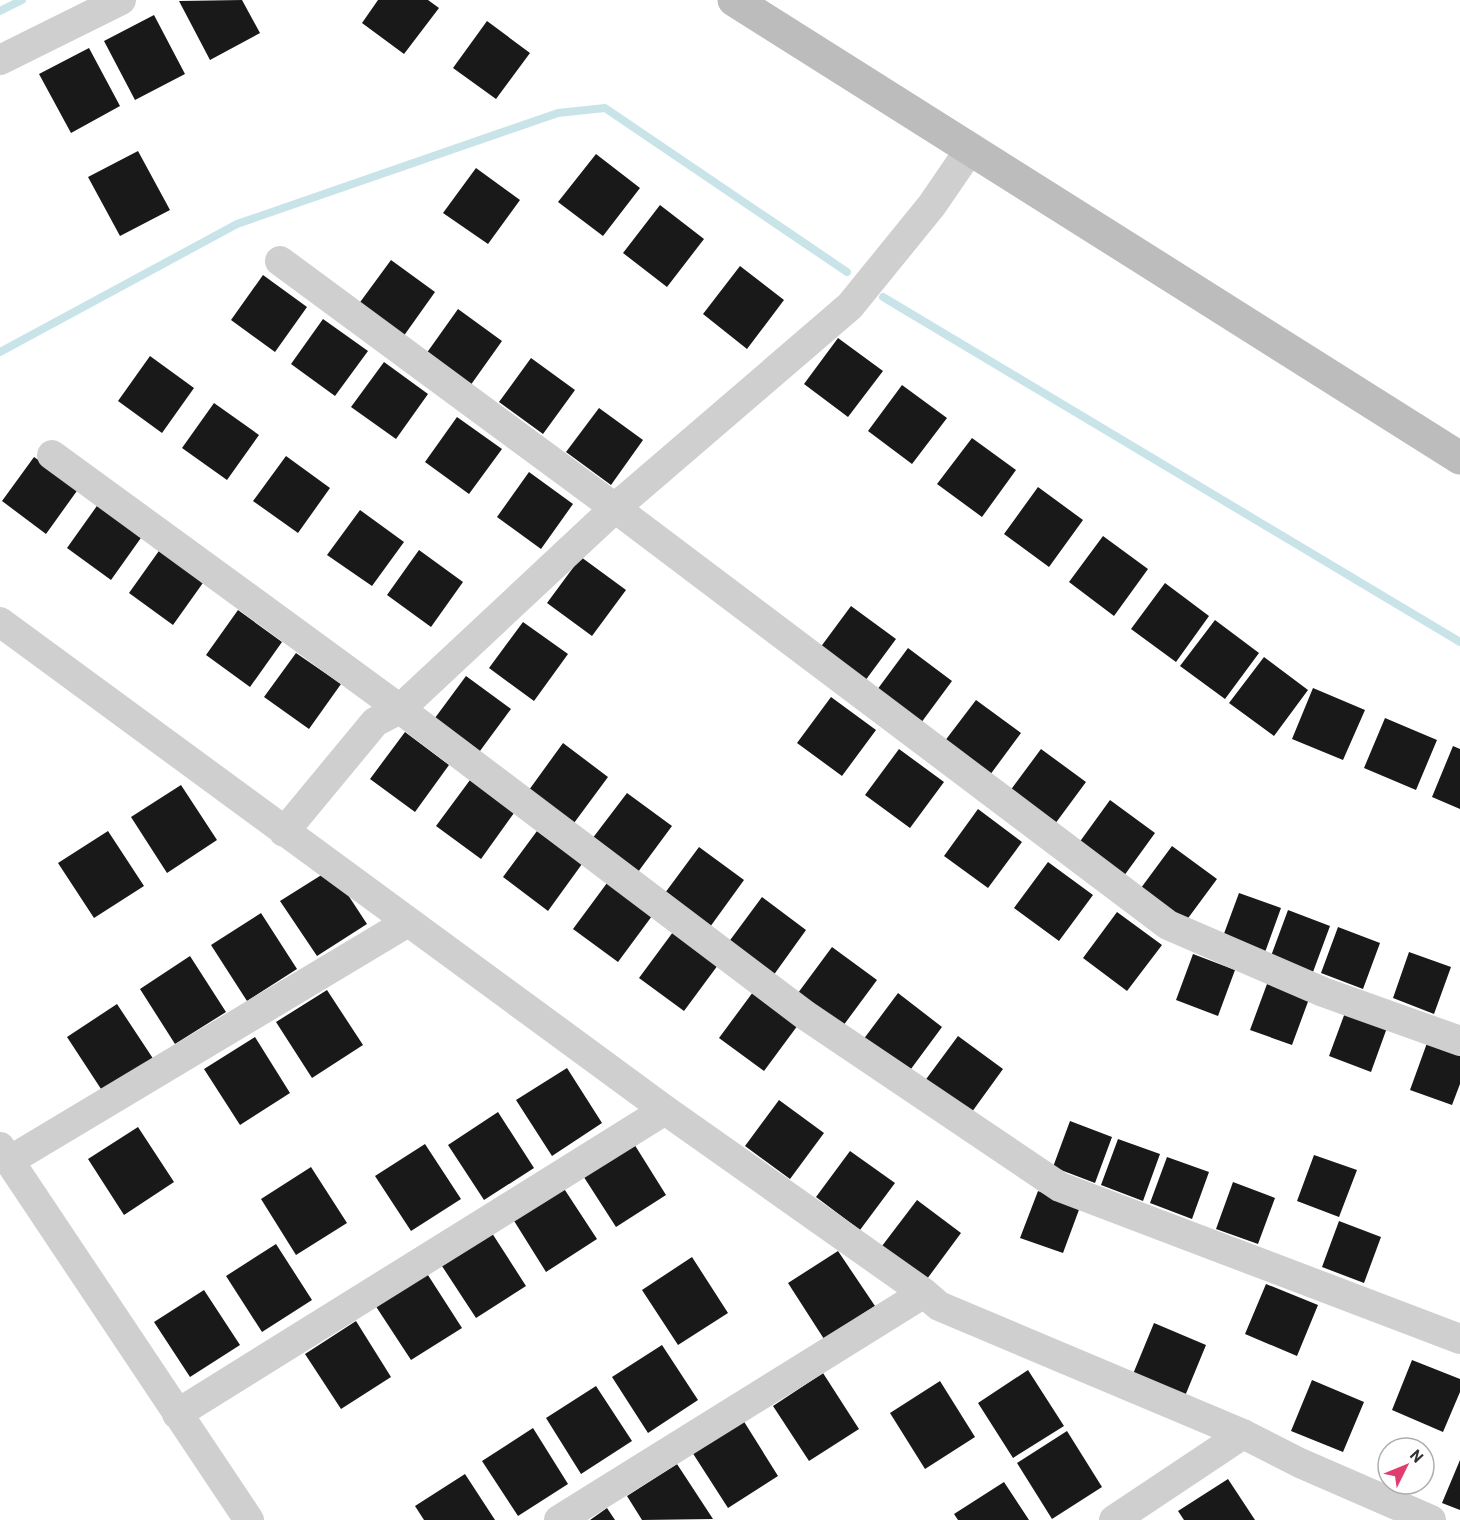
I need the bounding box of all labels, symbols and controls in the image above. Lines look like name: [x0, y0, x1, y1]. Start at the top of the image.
north arrow: [1376, 1436, 1436, 1496]
text: N: [1407, 1445, 1428, 1466]

